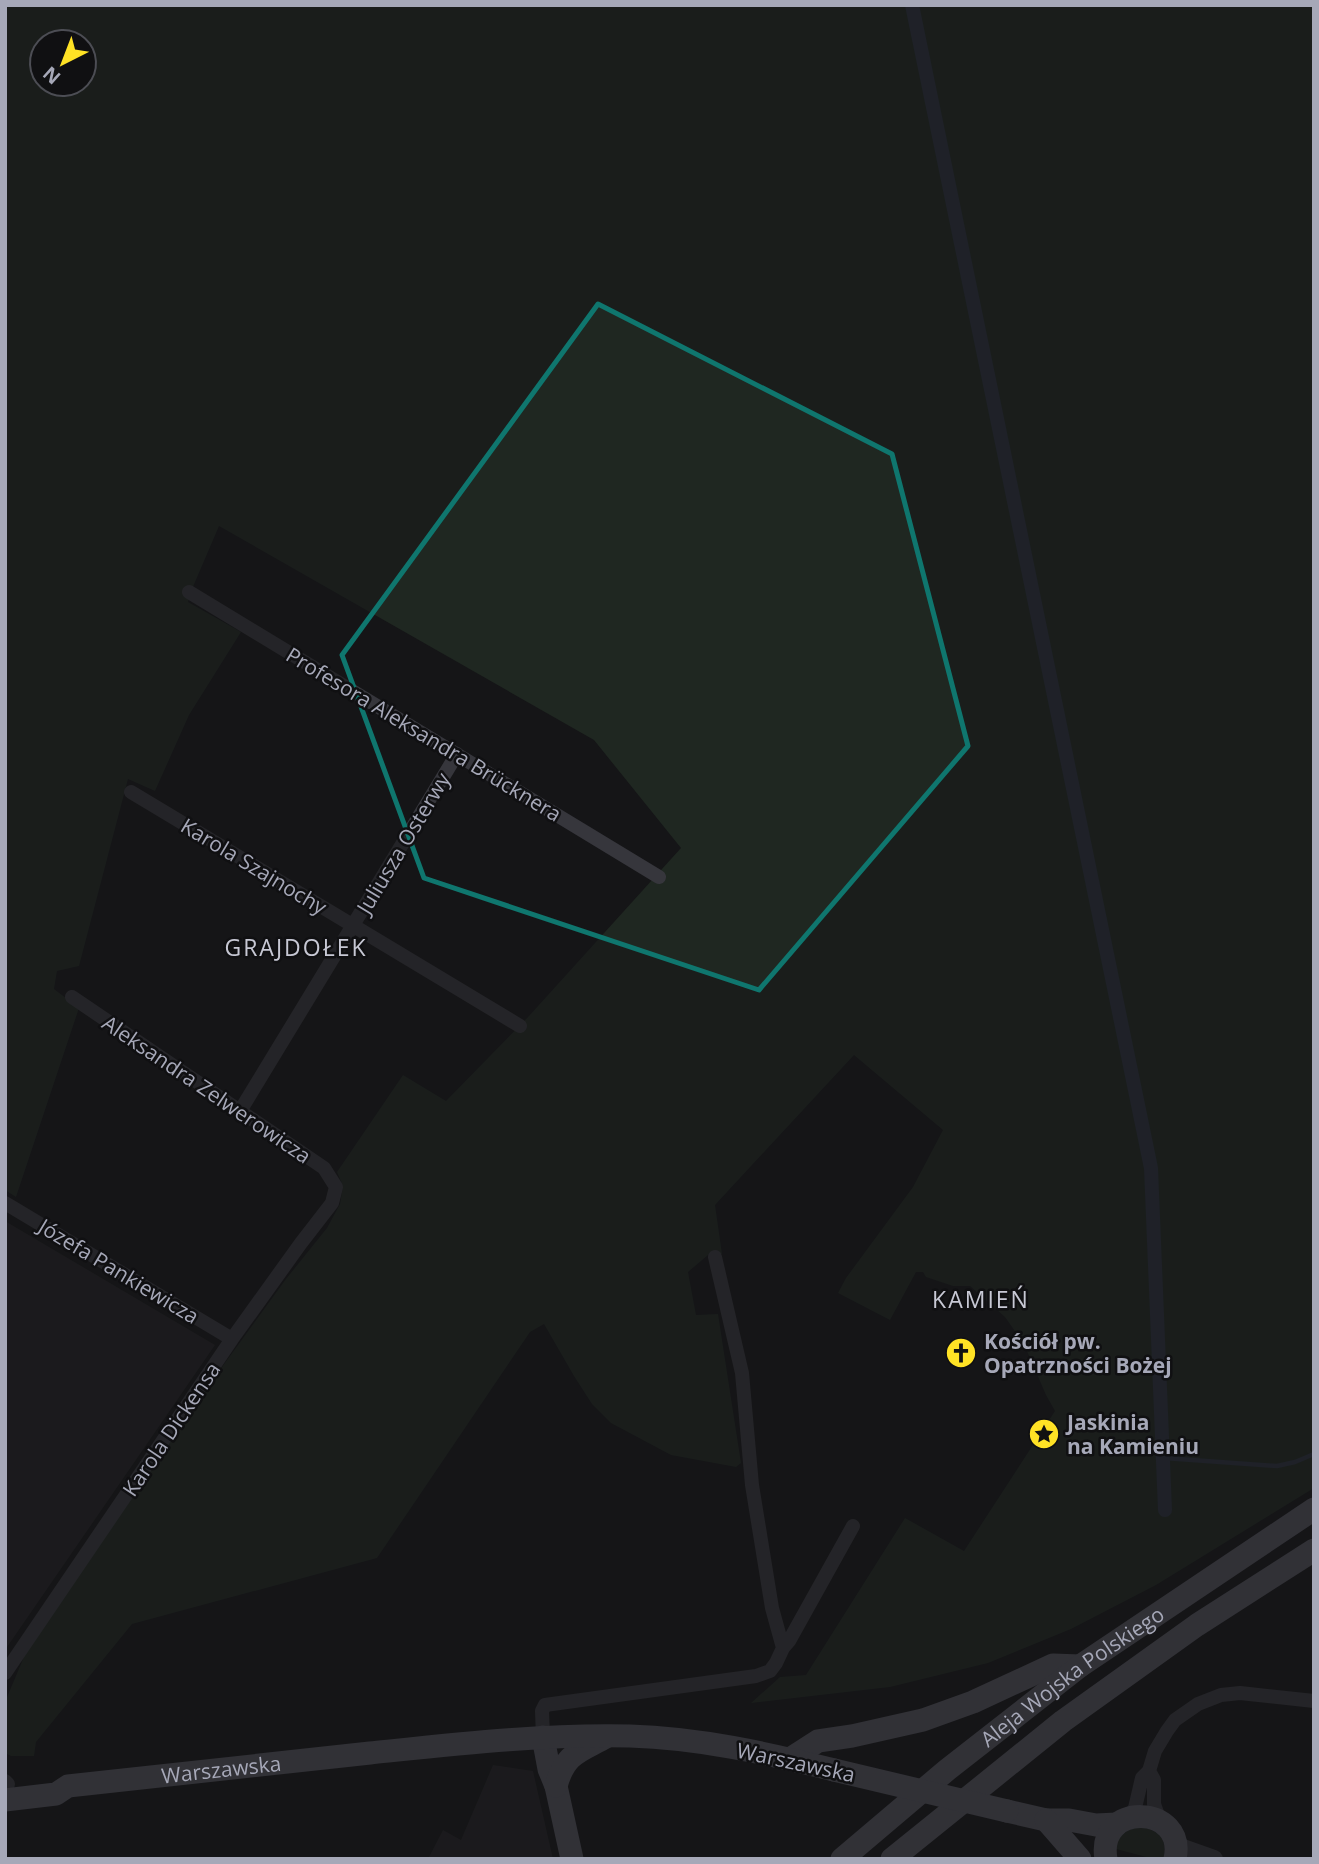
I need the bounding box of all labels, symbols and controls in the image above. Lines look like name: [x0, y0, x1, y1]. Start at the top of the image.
north arrow: [28, 28, 98, 98]
text: N: [37, 61, 66, 90]
street label: Profesora Aleksandra Brücknera: [281, 640, 567, 828]
street label: Juliusza Osterwy: [349, 767, 456, 920]
street label: Karola Szajnochy: [176, 811, 333, 921]
district label: GRAJDOŁEK: [224, 931, 368, 963]
street label: Aleksandra Zelwerowicza: [97, 1009, 317, 1169]
street label: Józefa Pankiewicza: [32, 1211, 204, 1330]
district label: KAMIEŃ: [932, 1283, 1030, 1315]
place label: Kościół pw. Opatrzności Bożej: [984, 1327, 1172, 1379]
church icon: Kościół pw. Opatrzności Bożej: [944, 1336, 978, 1370]
street label: Karola Dickensa: [116, 1356, 226, 1502]
place label: Jaskinia na Kamieniu: [1065, 1408, 1199, 1460]
place icon: Jaskinia na Kamieniu: [1027, 1417, 1061, 1451]
street label: Aleja Wojska Polskiego: [974, 1600, 1169, 1753]
street label: Warszawska: [734, 1736, 858, 1788]
street label: Warszawska: [160, 1749, 283, 1790]

